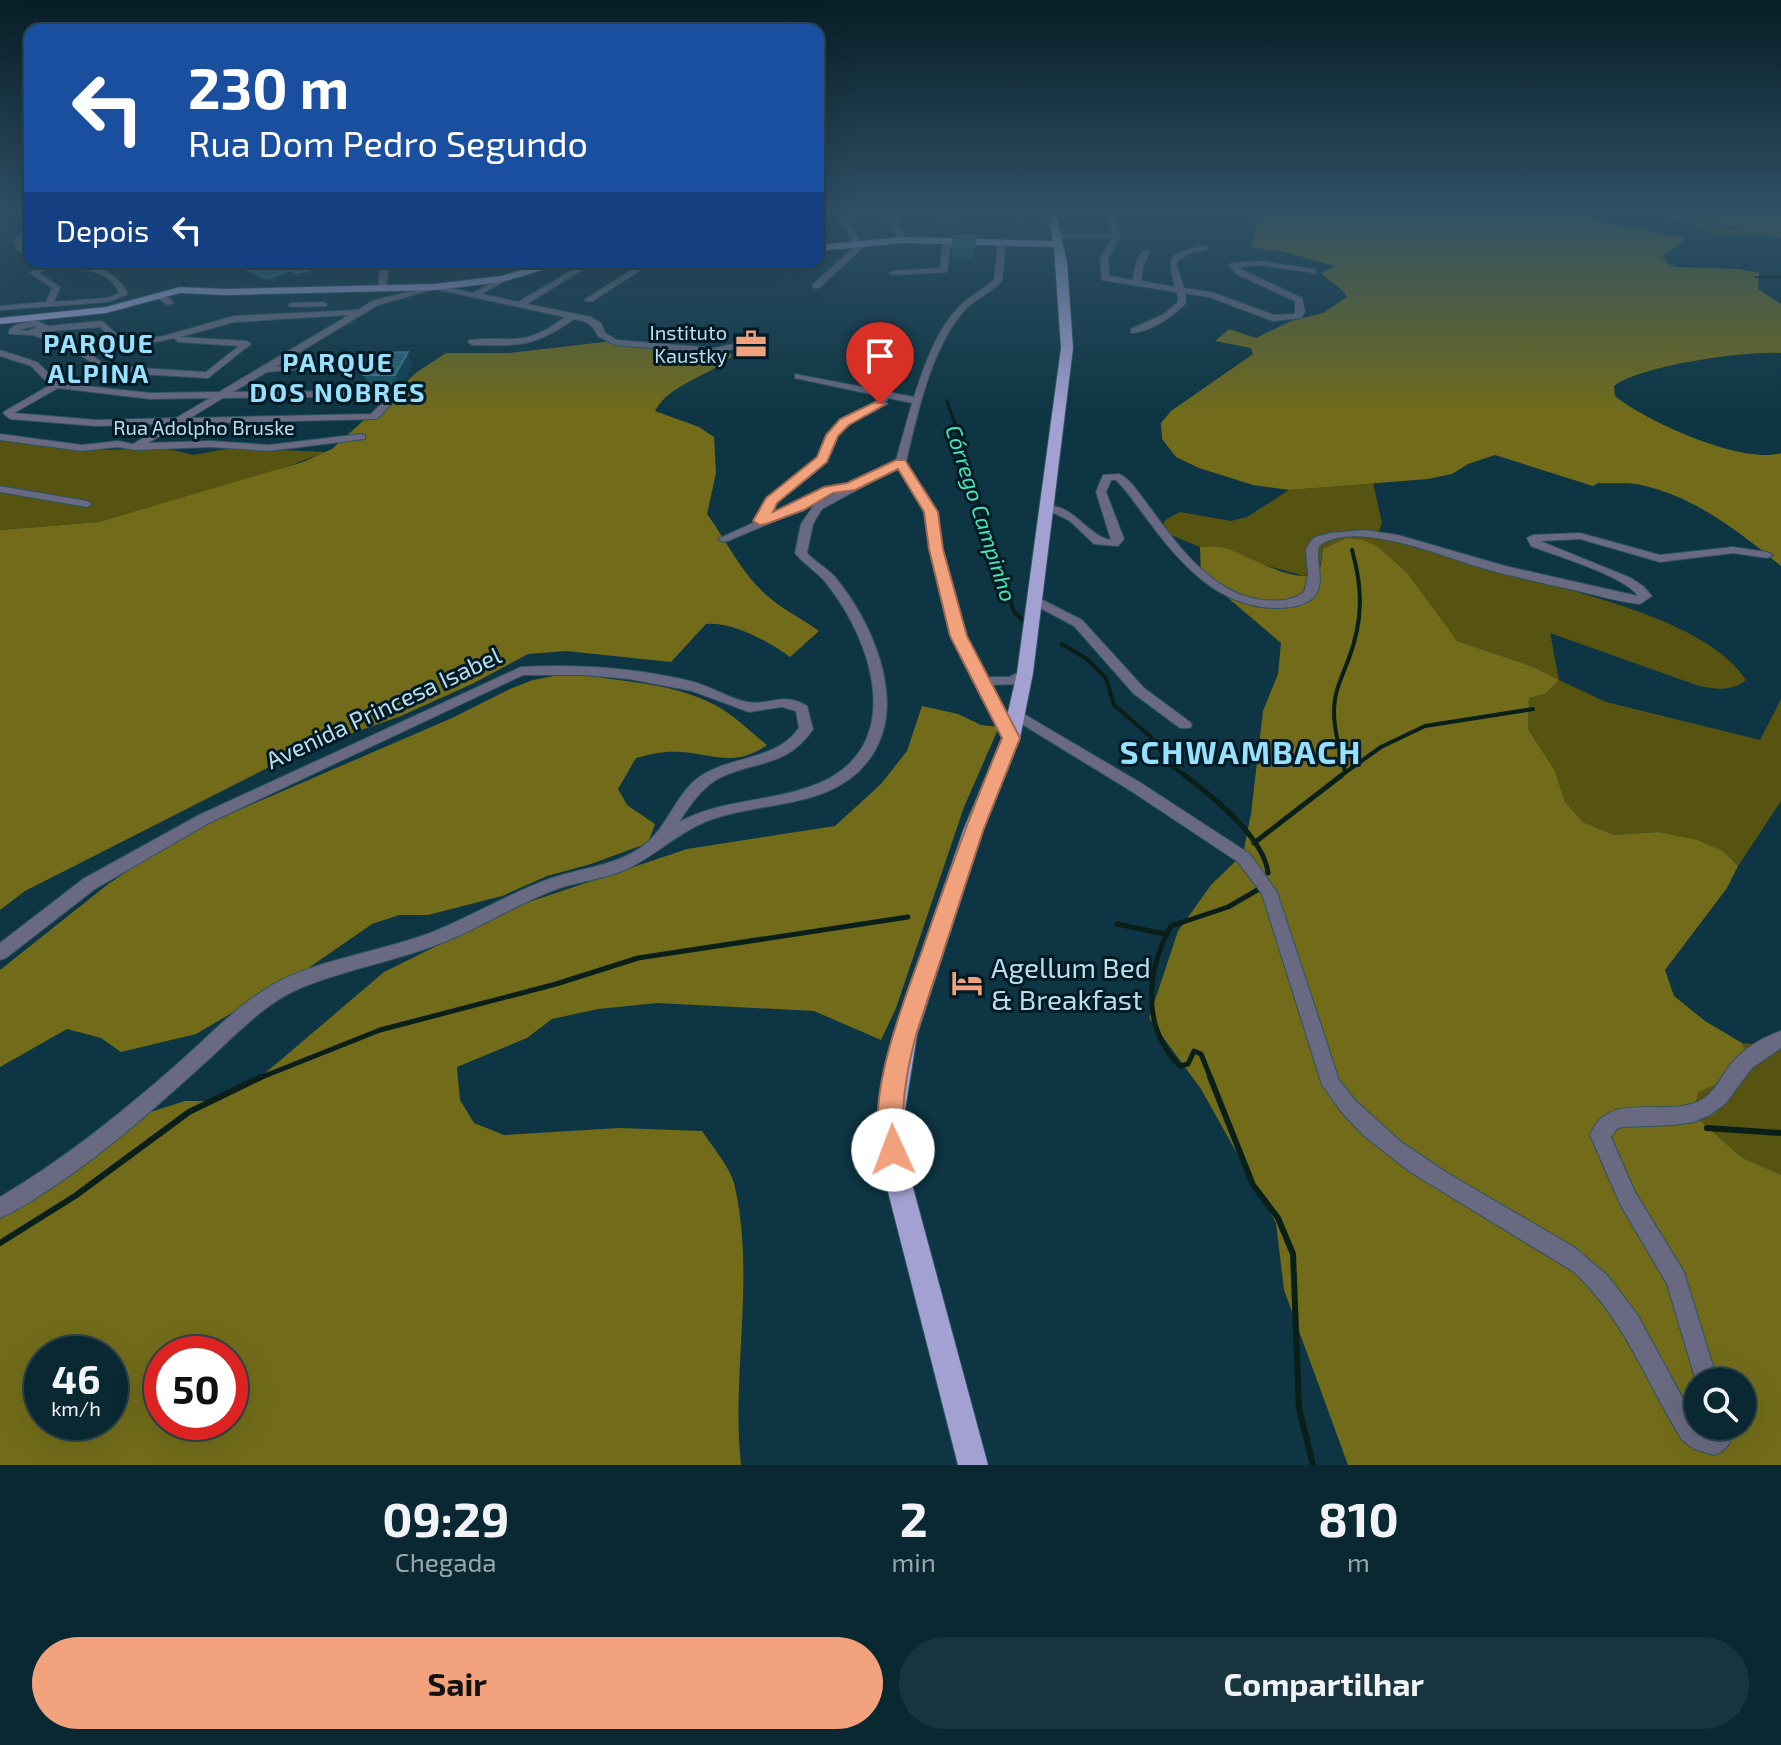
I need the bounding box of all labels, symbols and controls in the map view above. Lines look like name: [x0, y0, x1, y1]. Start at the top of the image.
text: 230 m: [188, 53, 349, 120]
icon: left: [56, 56, 160, 160]
text: Rua Dom Pedro Segundo: [188, 121, 588, 164]
icon: left: [165, 208, 209, 252]
text: Depois: [56, 212, 149, 248]
place label: Instituto Kaustky: [649, 320, 727, 367]
pin: [846, 322, 914, 404]
district label: PARQUE ALPINA: [43, 327, 155, 388]
office icon: Instituto Kaustky: [734, 327, 768, 361]
icon: arrive: [858, 334, 902, 378]
district label: PARQUE DOS NOBRES: [250, 346, 426, 407]
street label: Rua Adolpho Bruske: [113, 415, 295, 439]
water label: Córrego Campinho: [941, 422, 1023, 604]
street label: Avenida Princesa Isabel: [261, 640, 505, 774]
district label: SCHWAMBACH: [1120, 732, 1362, 770]
place label: Agellum Bed & Breakfast: [991, 950, 1151, 1016]
hotel icon: Agellum Bed & Breakfast: [950, 966, 984, 1000]
position arrow: [851, 1108, 935, 1192]
speed limit sign: 50: [144, 1336, 248, 1440]
text: 46: [51, 1354, 101, 1402]
map controls: [1684, 1368, 1756, 1440]
button: search: [1684, 1368, 1756, 1440]
text: km/h: [51, 1396, 101, 1420]
text: 09:29: [382, 1489, 509, 1547]
text: 2: [900, 1489, 928, 1547]
text: 810: [1318, 1489, 1399, 1547]
text: Chegada: [395, 1546, 497, 1577]
text: min: [891, 1546, 936, 1577]
text: m: [1347, 1546, 1370, 1577]
button: Sair: [32, 1637, 883, 1729]
button: Compartilhar: [899, 1637, 1749, 1729]

